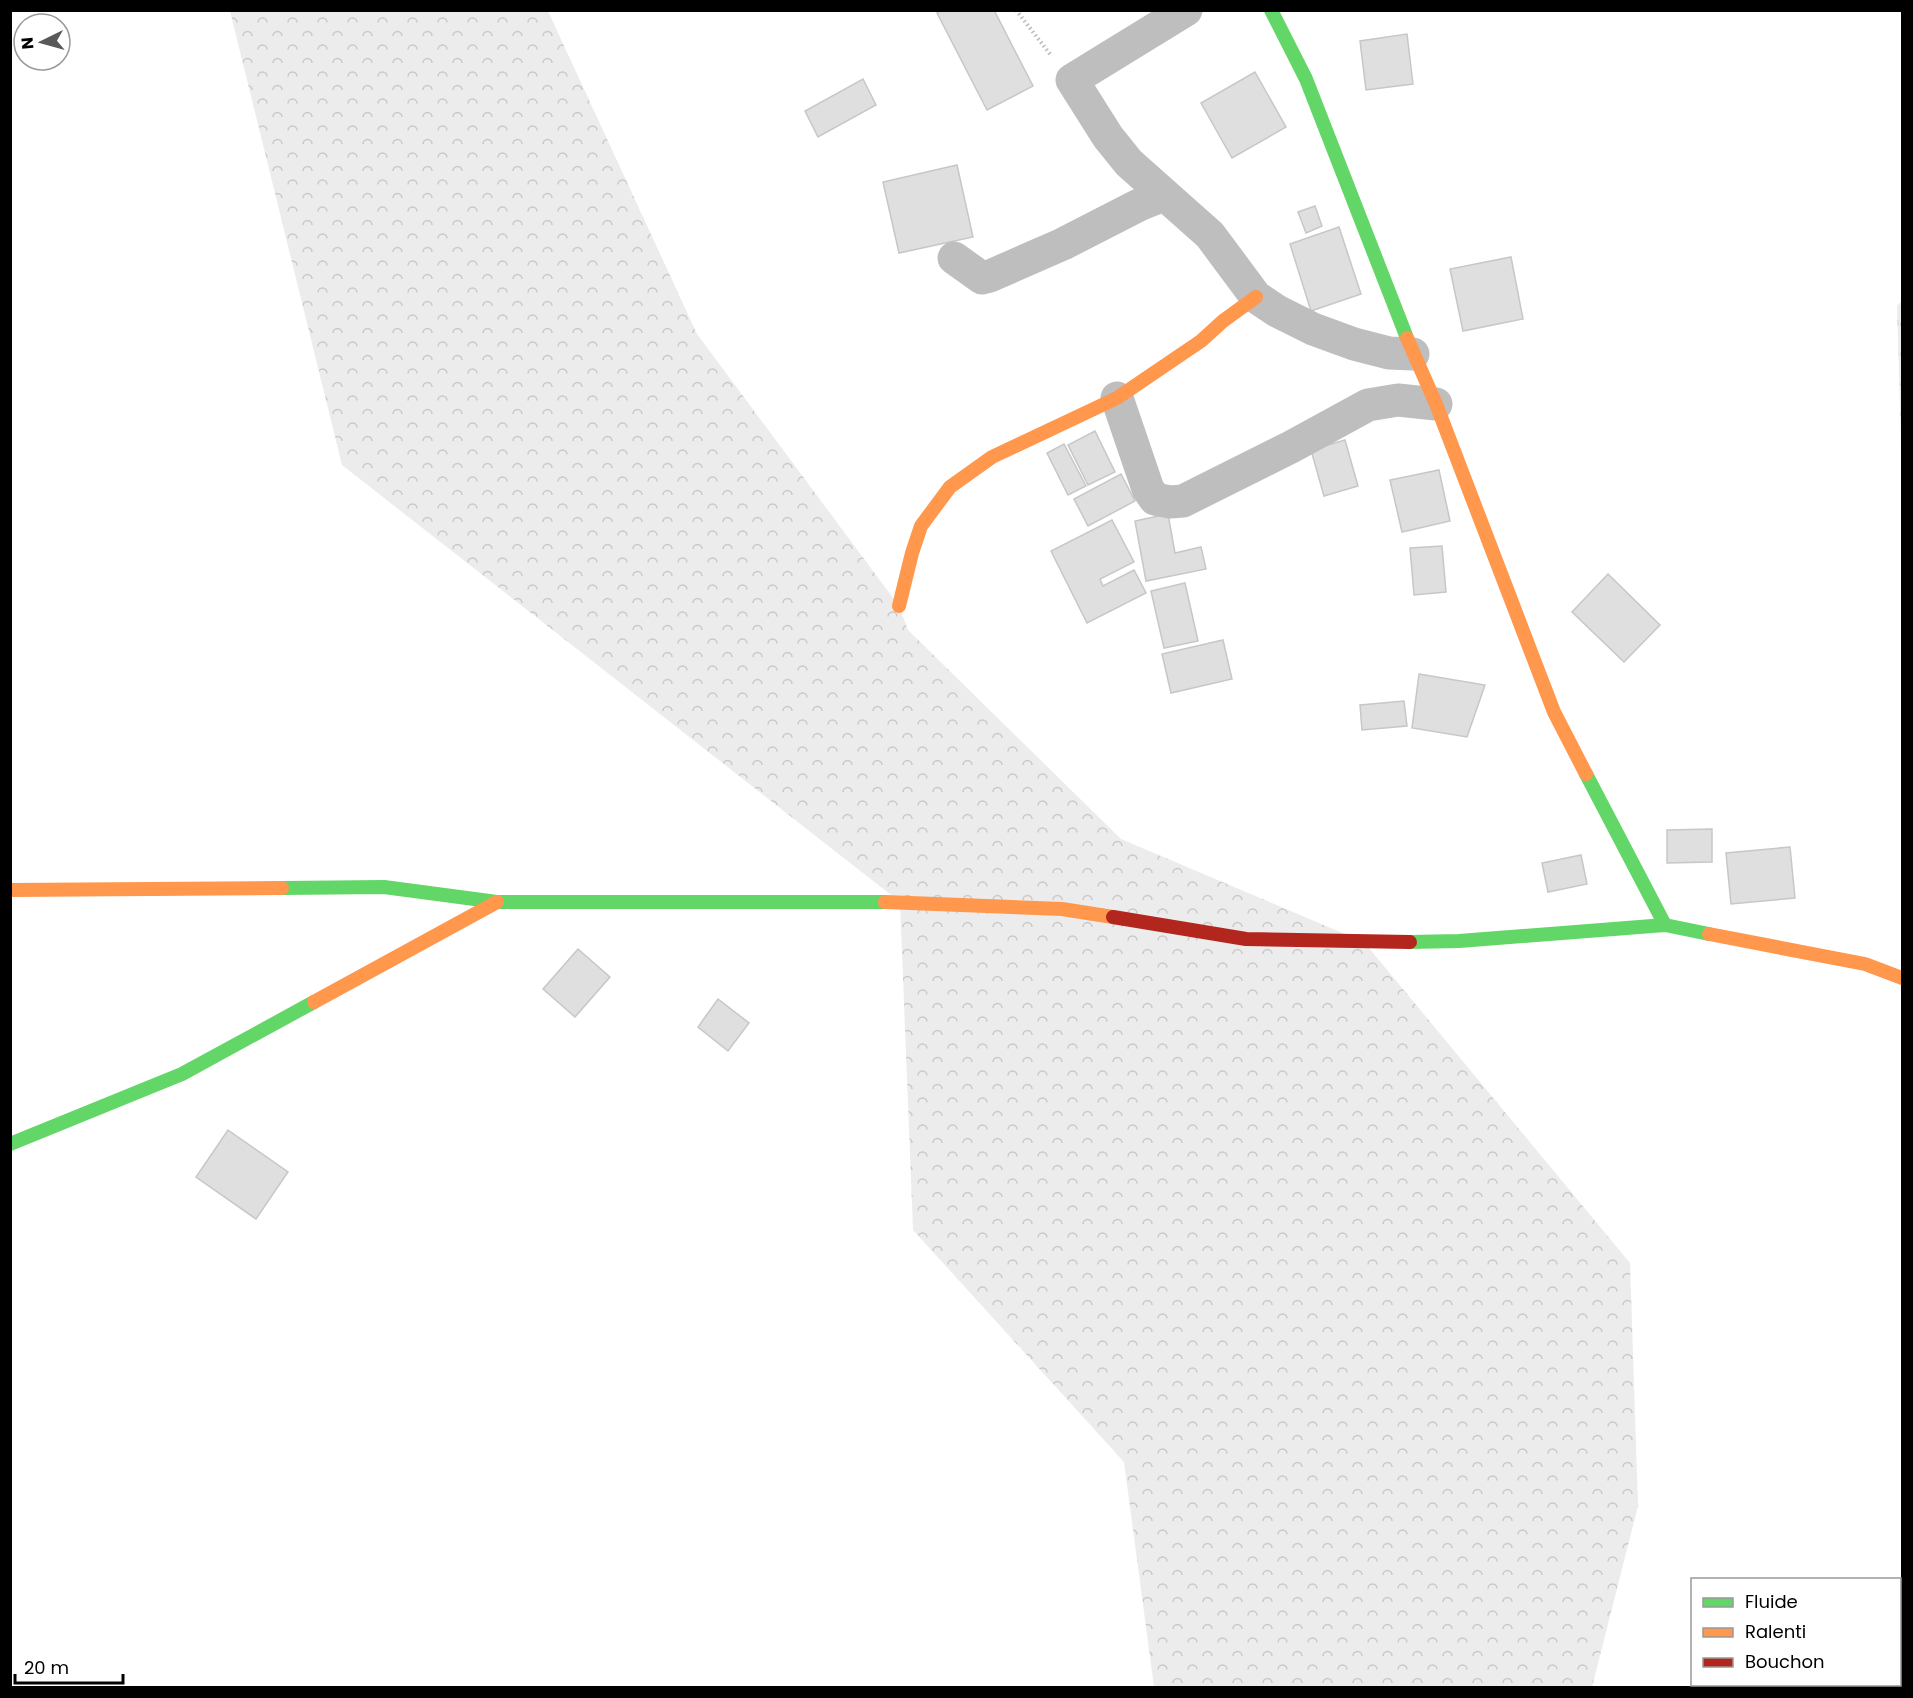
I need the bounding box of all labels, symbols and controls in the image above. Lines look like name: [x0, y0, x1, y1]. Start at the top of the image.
north arrow: [12, 12, 72, 72]
text: N: [16, 36, 40, 50]
legend: [1691, 1578, 1901, 1686]
text: Fluide: [1745, 1589, 1798, 1614]
text: Ralenti: [1745, 1619, 1806, 1644]
scale bar: [15, 1647, 123, 1685]
text: Bouchon: [1745, 1649, 1825, 1674]
text: 20 m: [24, 1655, 69, 1680]

